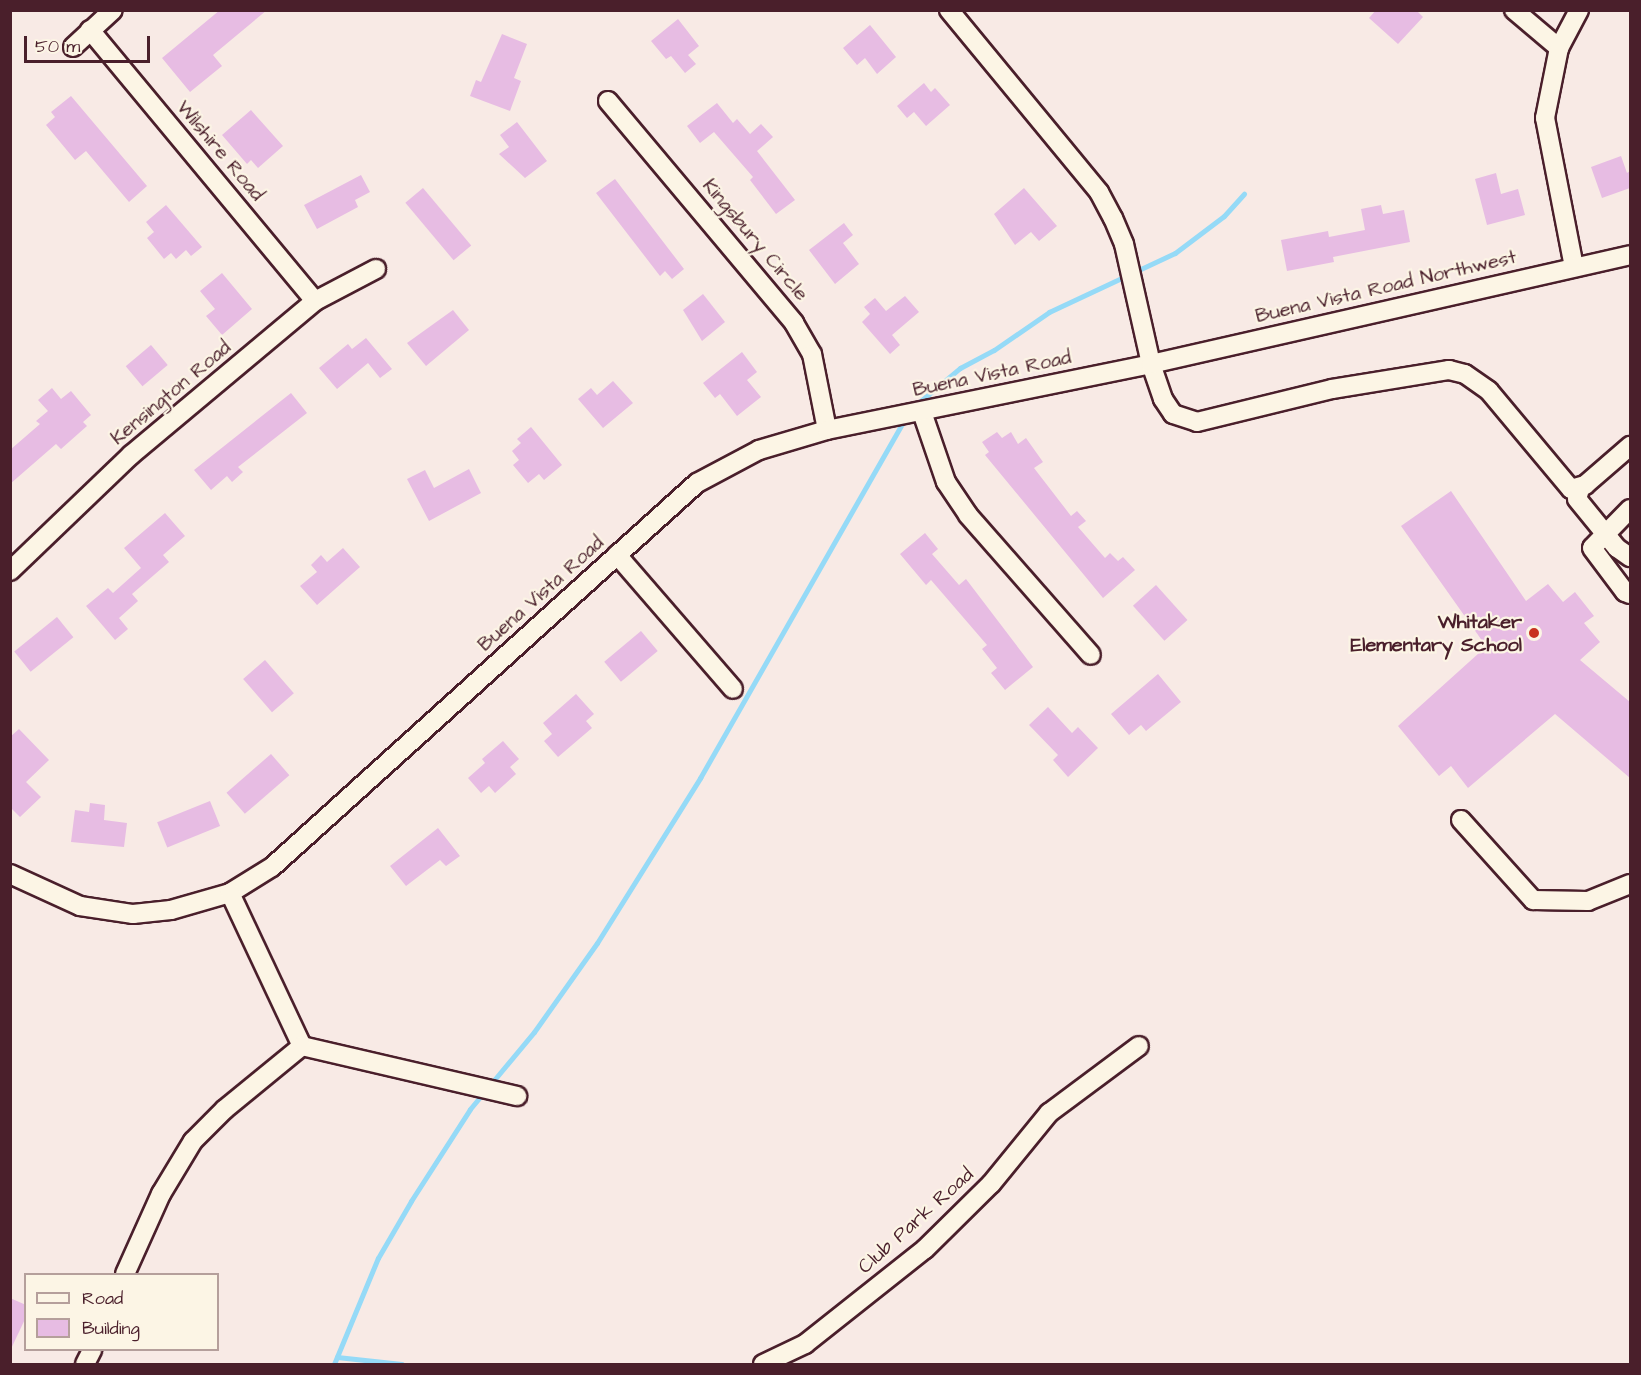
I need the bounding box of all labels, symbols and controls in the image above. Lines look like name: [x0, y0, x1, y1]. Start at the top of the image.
scale bar: [27, 24, 153, 62]
text: 50 m: [35, 34, 80, 59]
street label: Wilshire Road: [171, 96, 269, 206]
street label: Kingsbury Circle: [697, 174, 813, 306]
street label: Buena Vista Road Northwest: [1253, 245, 1519, 329]
street label: Kensington Road: [106, 336, 236, 450]
street label: Buena Vista Road: [911, 346, 1073, 402]
street label: Buena Vista Road: [473, 531, 609, 657]
place label: Whitaker Elementary School: [1350, 610, 1522, 657]
marker: Whitaker Elementary School: [1527, 626, 1541, 640]
street label: Club Park Road: [853, 1163, 979, 1279]
legend: [24, 1273, 219, 1351]
text: Road: [82, 1286, 123, 1311]
text: Building: [82, 1316, 140, 1341]

